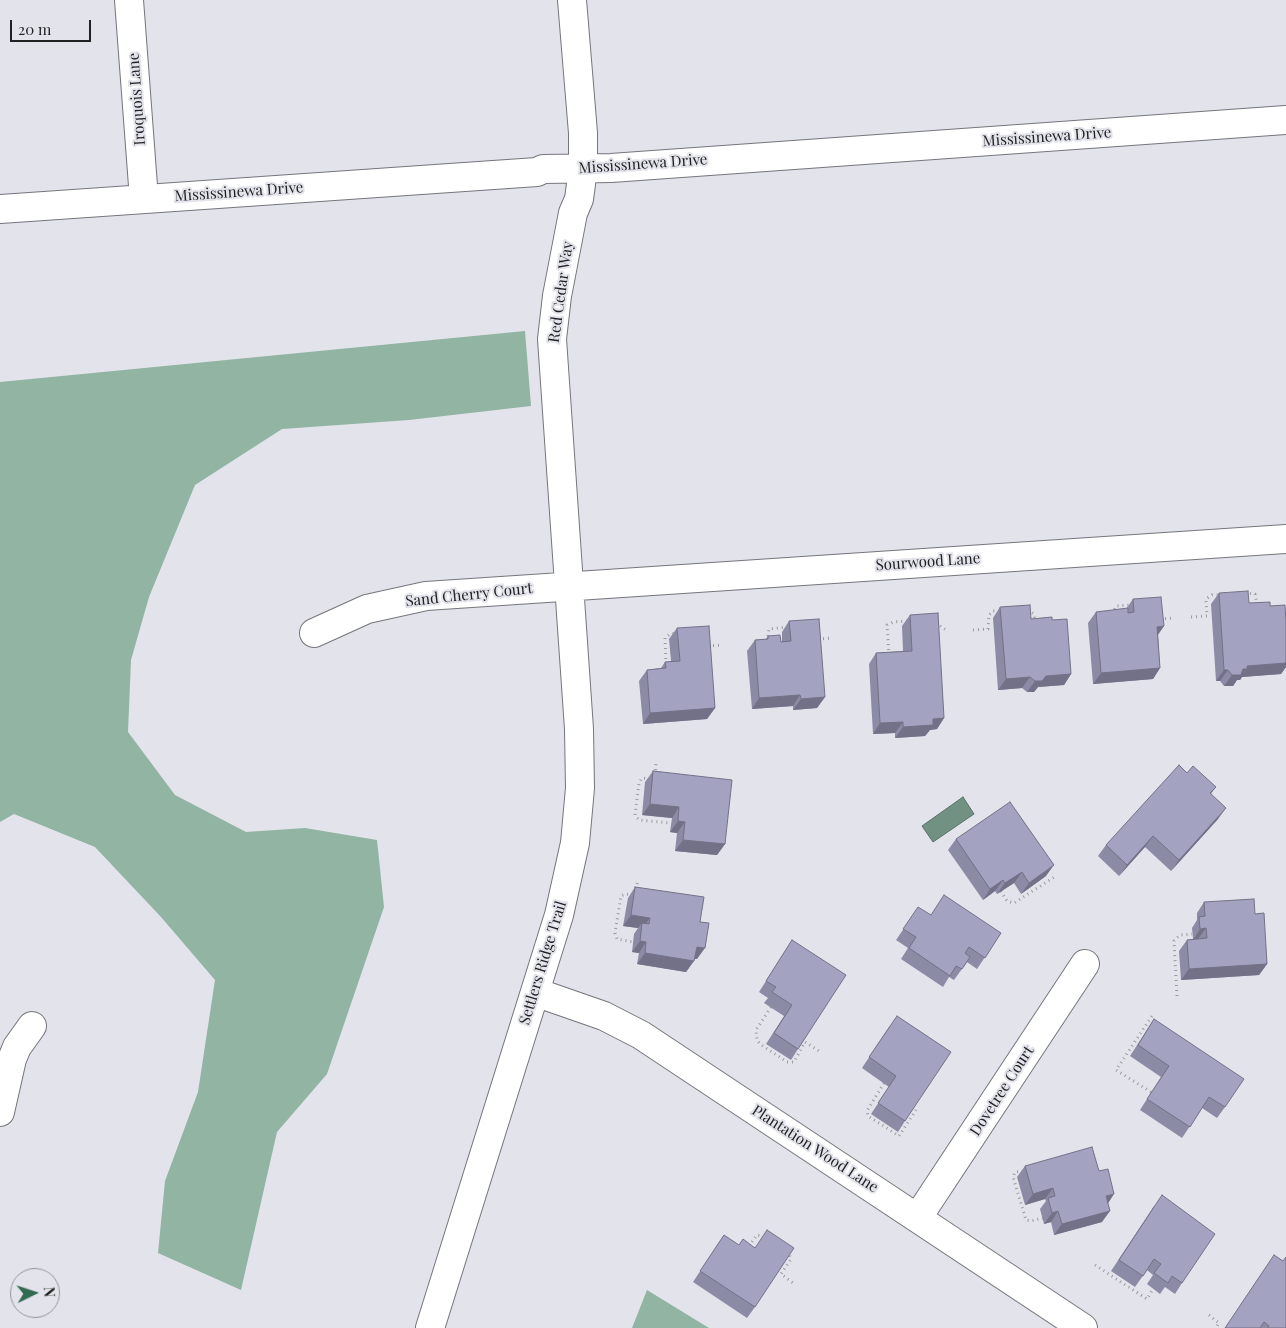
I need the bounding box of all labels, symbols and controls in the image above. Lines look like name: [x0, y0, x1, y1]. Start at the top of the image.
scale bar: [12, 10, 94, 42]
text: 20 m: [18, 19, 51, 39]
street label: Iroquois Lane: [125, 52, 149, 146]
street label: Mississinewa Drive: [982, 124, 1112, 150]
street label: Mississinewa Drive: [578, 151, 708, 177]
street label: Mississinewa Drive: [174, 179, 304, 205]
street label: Red Cedar Way: [545, 240, 577, 344]
street label: Sourwood Lane: [875, 549, 981, 575]
street label: Sand Cherry Court: [405, 579, 533, 611]
street label: Settlers Ridge Trail: [516, 899, 570, 1027]
street label: Dovetree Court: [966, 1043, 1038, 1139]
street label: Plantation Wood Lane: [748, 1101, 882, 1197]
north arrow: [10, 1268, 60, 1318]
text: N: [40, 1286, 59, 1298]

